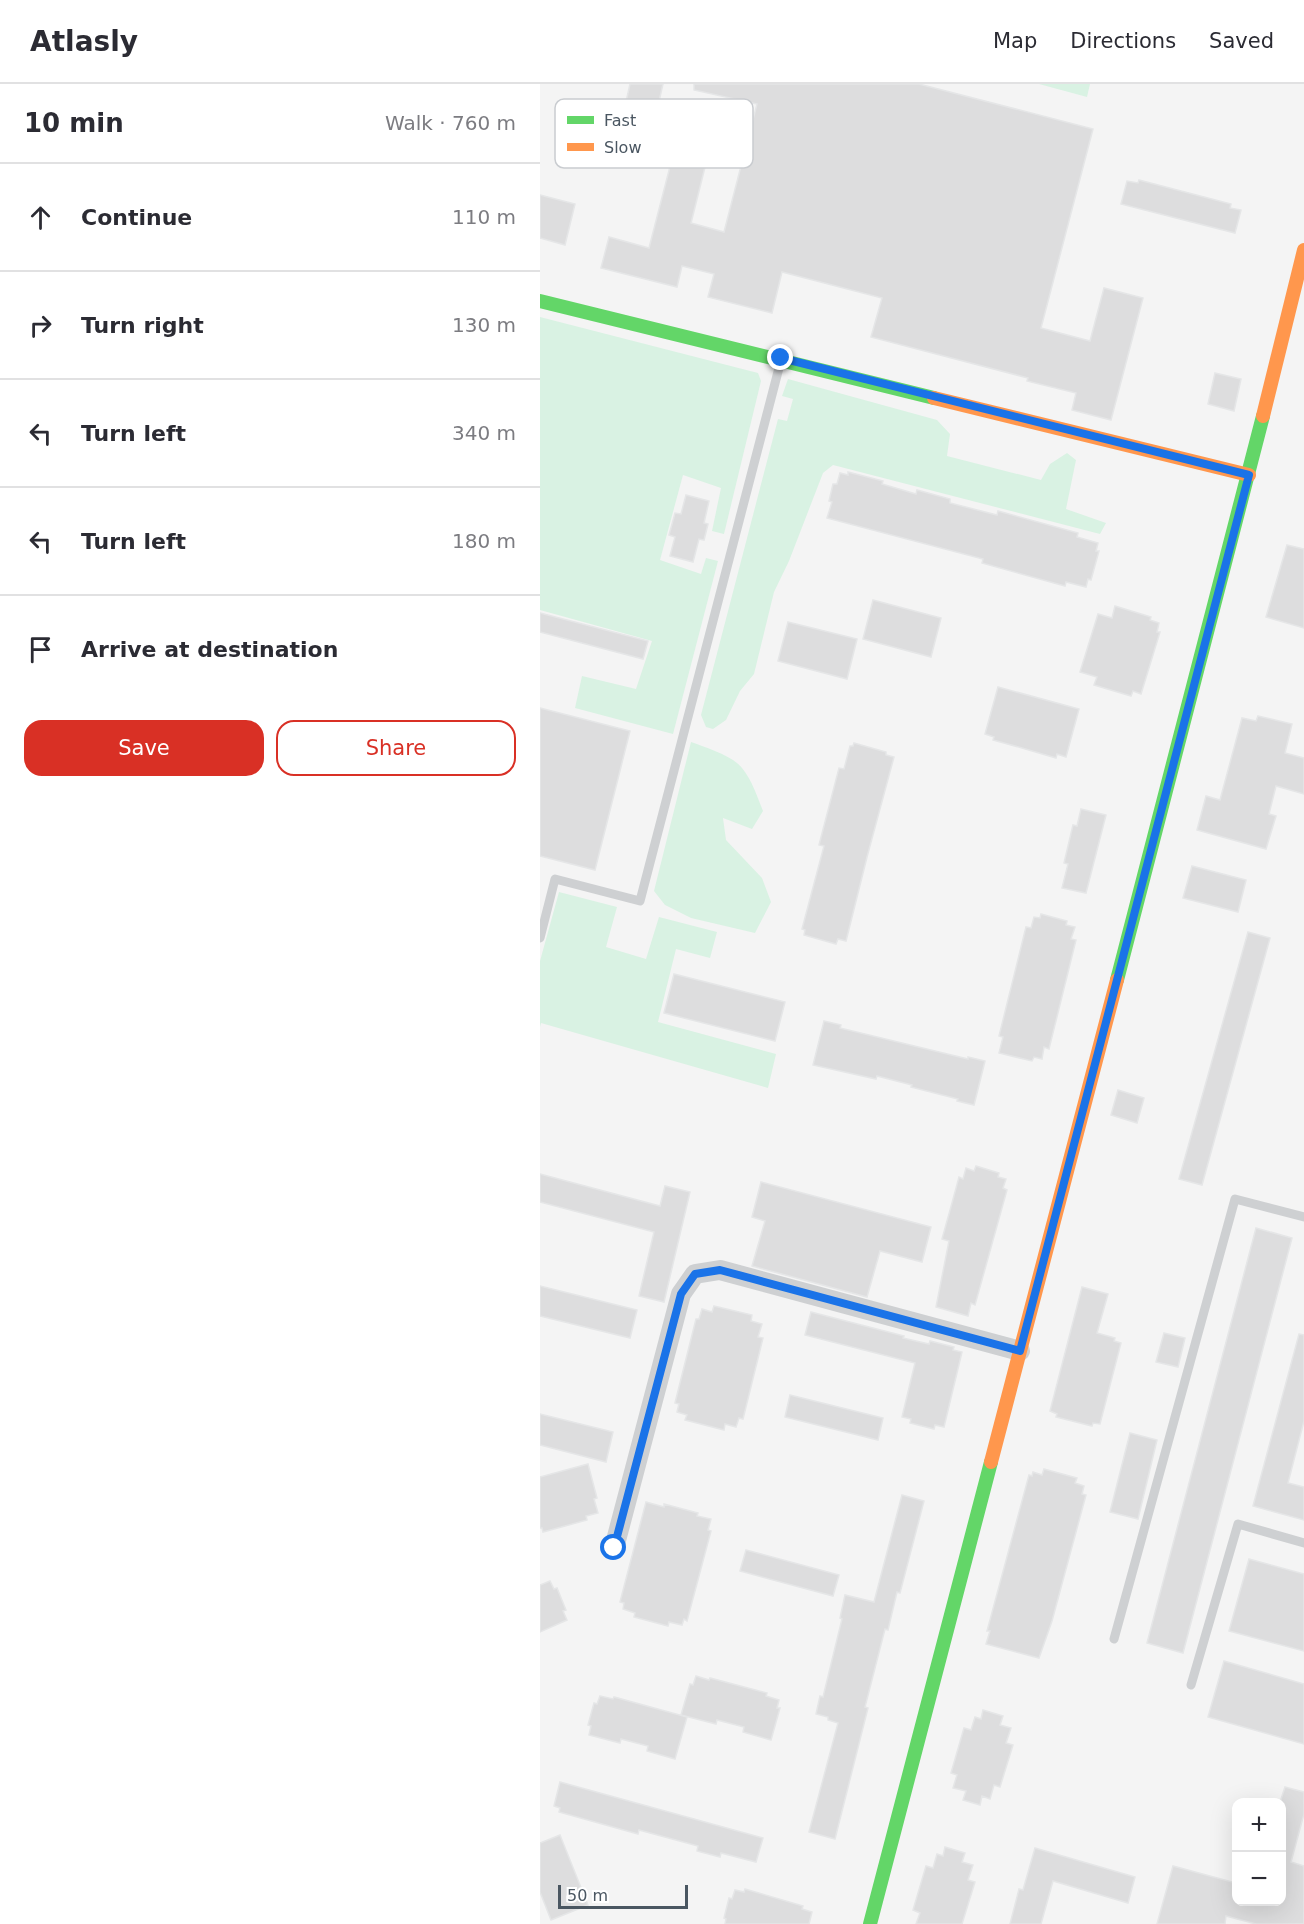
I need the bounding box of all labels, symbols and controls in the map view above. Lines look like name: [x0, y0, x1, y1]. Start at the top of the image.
text: Atlasly: [30, 25, 138, 58]
text: Map: [993, 29, 1037, 53]
text: Directions: [1070, 29, 1176, 53]
text: Saved: [1209, 29, 1274, 53]
legend: [555, 99, 753, 168]
text: 10 min: [24, 108, 124, 138]
text: Walk · 760 m: [385, 111, 516, 135]
text: Fast: [604, 111, 636, 130]
text: Slow: [604, 138, 641, 157]
icon: ahead: [24, 201, 57, 234]
text: Continue: [81, 205, 192, 230]
text: 110 m: [452, 205, 516, 229]
icon: right: [24, 309, 57, 342]
text: Turn right: [81, 313, 204, 338]
text: 130 m: [452, 313, 516, 337]
route end: [767, 344, 793, 370]
icon: left: [24, 417, 57, 450]
text: Turn left: [81, 421, 186, 446]
text: 340 m: [452, 421, 516, 445]
icon: left: [24, 525, 57, 558]
text: Turn left: [81, 529, 186, 554]
text: 180 m: [452, 529, 516, 553]
icon: arrive: [24, 633, 57, 666]
text: Arrive at destination: [81, 637, 338, 662]
button: Save: [24, 720, 264, 776]
button: Share: [276, 720, 516, 776]
route start: [600, 1534, 626, 1560]
map controls: [1232, 1798, 1286, 1906]
button: +: [1232, 1798, 1286, 1852]
button: −: [1232, 1852, 1286, 1906]
scale bar: [558, 1882, 688, 1910]
text: 50 m: [567, 1886, 608, 1905]

